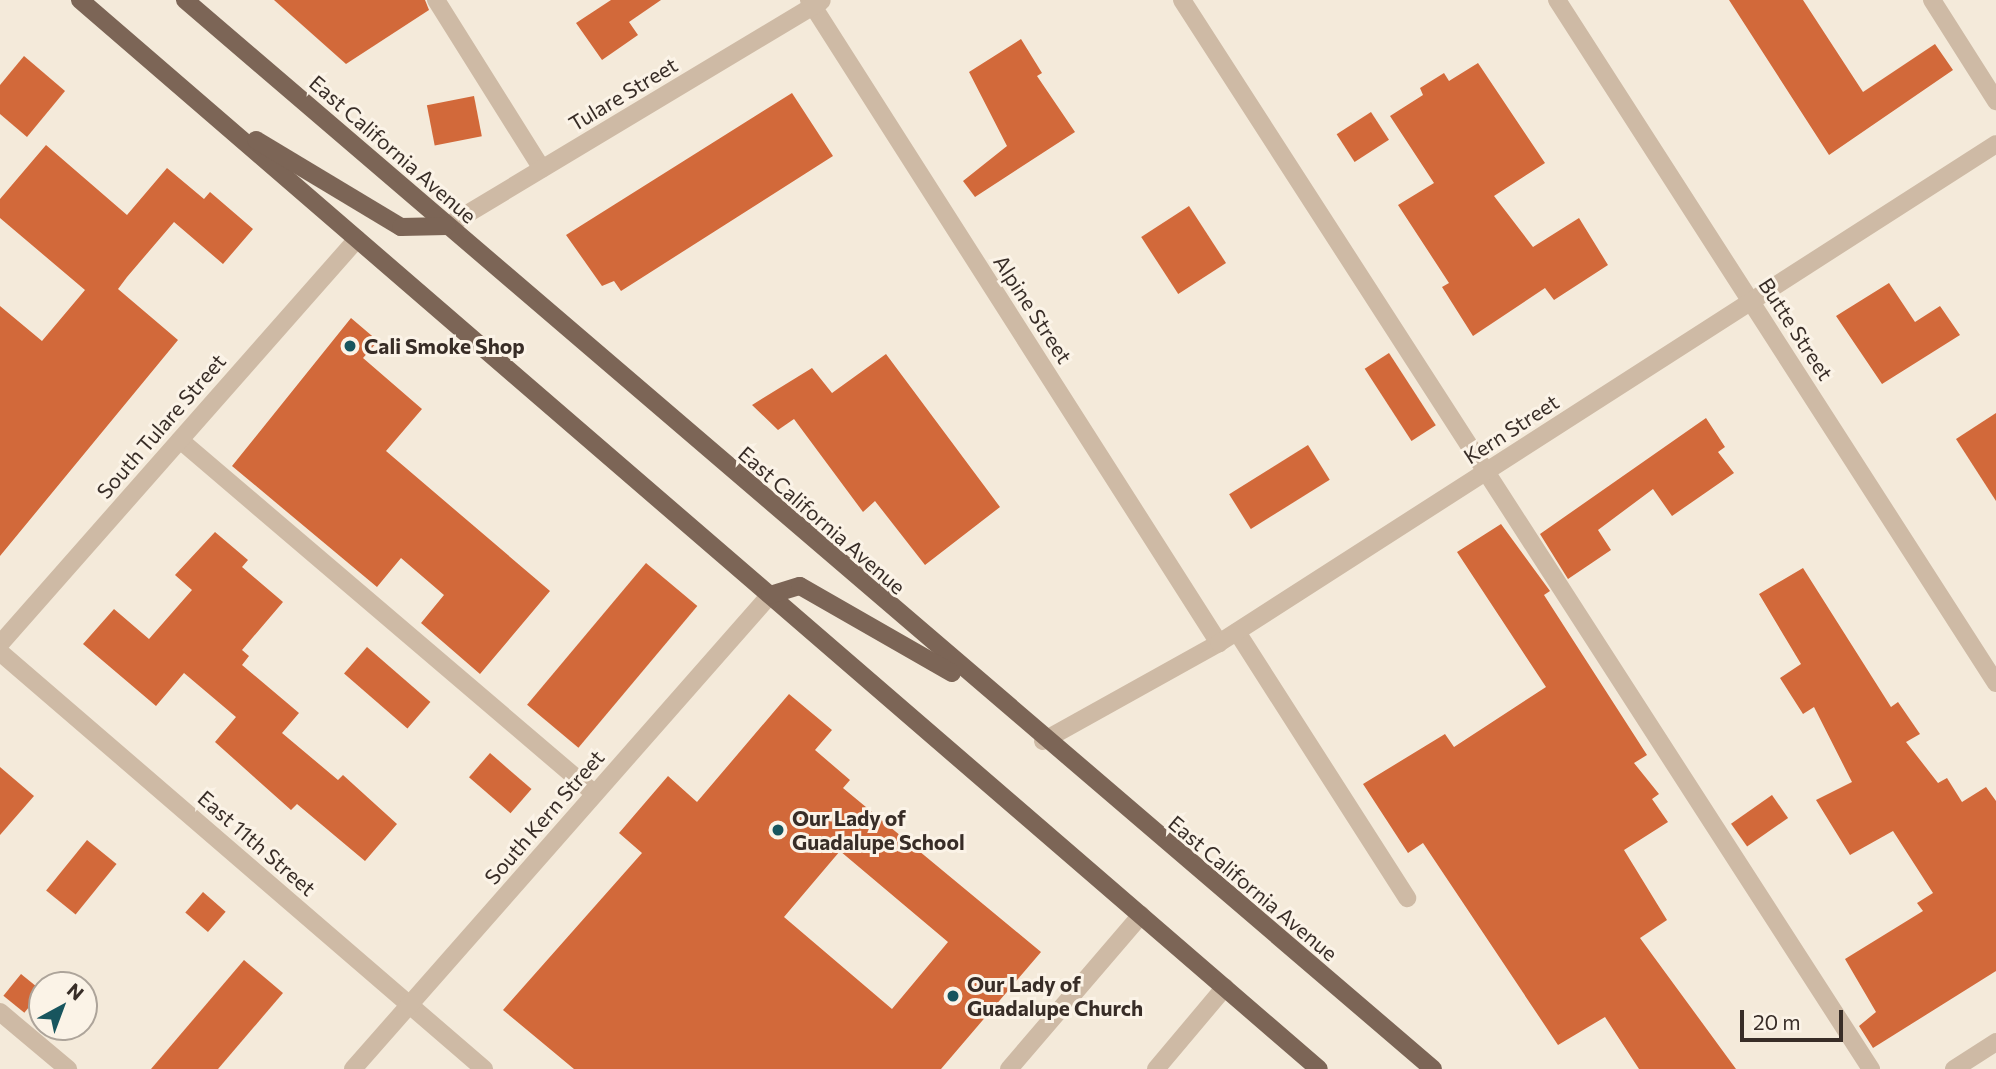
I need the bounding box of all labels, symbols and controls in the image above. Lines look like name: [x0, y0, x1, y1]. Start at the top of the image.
street label: Tulare Street: [564, 52, 682, 136]
street label: East California Avenue: [304, 70, 482, 228]
street label: Alpine Street: [989, 250, 1077, 368]
street label: Butte Street: [1754, 273, 1838, 385]
place label: Cali Smoke Shop: [364, 333, 525, 359]
marker: Cali Smoke Shop: [342, 338, 358, 354]
street label: South Tulare Street: [91, 348, 231, 504]
street label: Kern Street: [1459, 389, 1563, 469]
street label: East California Avenue: [733, 441, 911, 599]
street label: South Kern Street: [479, 745, 609, 889]
street label: East 11th Street: [193, 785, 321, 901]
place label: Our Lady of Guadalupe School: [792, 805, 965, 855]
street label: East California Avenue: [1163, 810, 1343, 966]
marker: Our Lady of Guadalupe School: [770, 822, 786, 838]
north arrow: [28, 971, 98, 1041]
place label: Our Lady of Guadalupe Church: [967, 971, 1143, 1021]
text: N: [63, 978, 89, 1005]
marker: Our Lady of Guadalupe Church: [945, 988, 961, 1004]
scale bar: [1744, 996, 1847, 1040]
text: 20 m: [1753, 1009, 1801, 1034]

